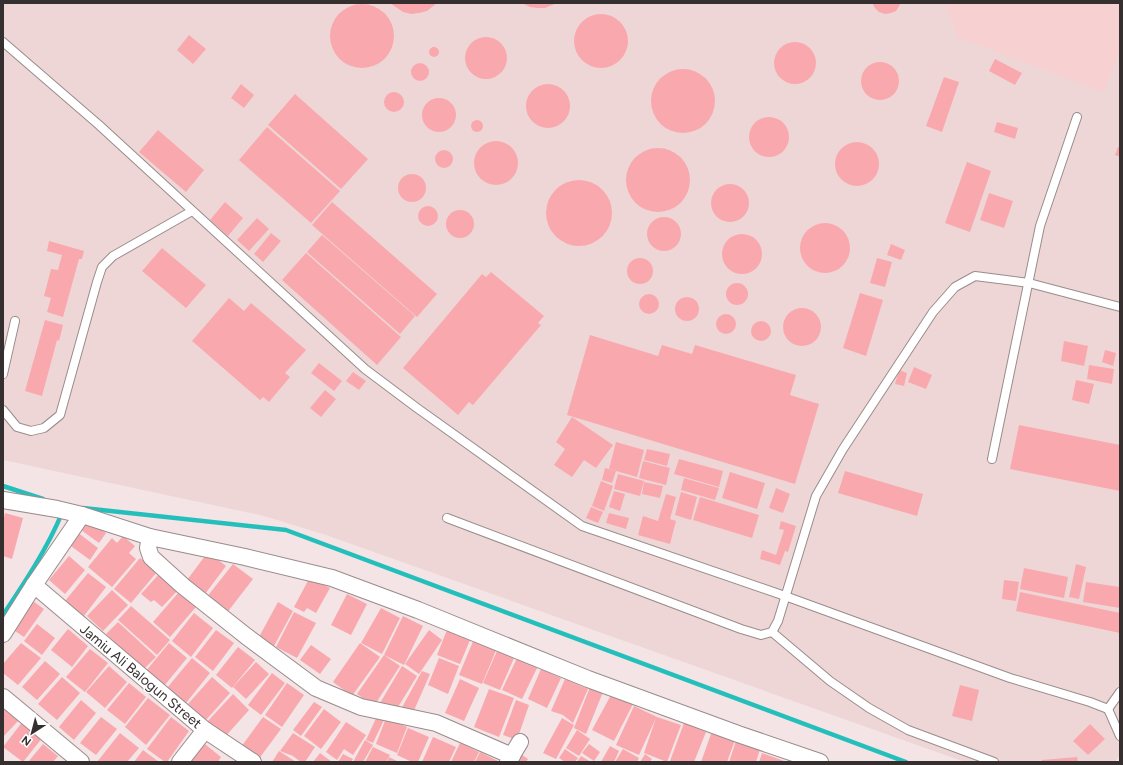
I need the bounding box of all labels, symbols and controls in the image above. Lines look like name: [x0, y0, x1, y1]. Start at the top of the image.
street label: Jamiu Ali Balogun Street: [76, 621, 205, 732]
north arrow: [12, 713, 52, 753]
text: N: [19, 733, 34, 748]

